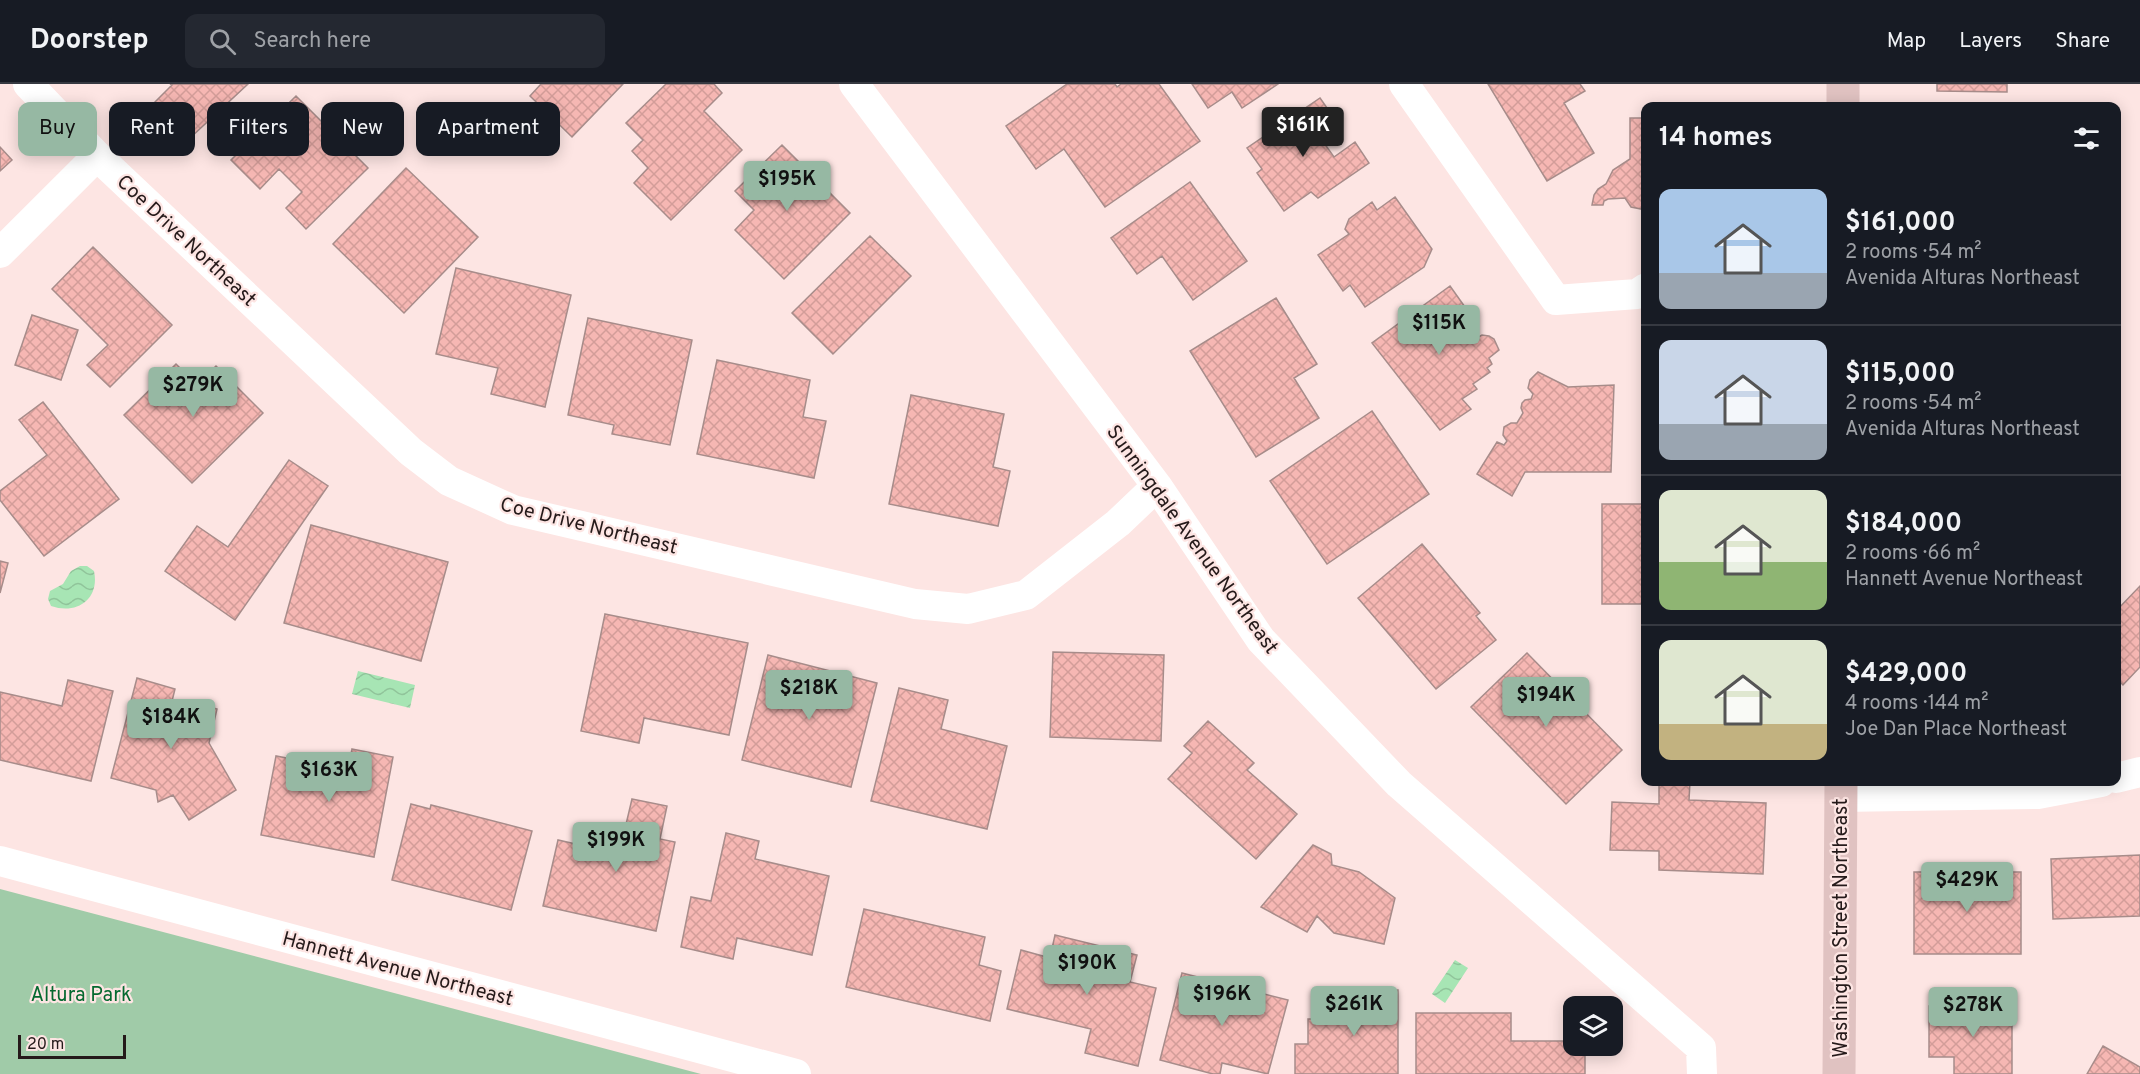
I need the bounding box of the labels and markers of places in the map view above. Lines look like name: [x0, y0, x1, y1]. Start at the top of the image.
pin: $161K: [1261, 107, 1345, 158]
pin: $195K: [745, 161, 829, 212]
pin: $115K: [1397, 305, 1481, 356]
pin: $279K: [151, 367, 235, 418]
pin: $218K: [767, 670, 851, 721]
pin: $194K: [1504, 677, 1588, 728]
pin: $184K: [129, 699, 213, 750]
pin: $163K: [287, 752, 371, 803]
pin: $199K: [574, 822, 658, 873]
pin: $429K: [1925, 862, 2009, 913]
pin: $190K: [1045, 945, 1129, 996]
pin: $196K: [1180, 976, 1264, 1027]
pin: $261K: [1312, 986, 1396, 1037]
pin: $278K: [1931, 987, 2015, 1038]

